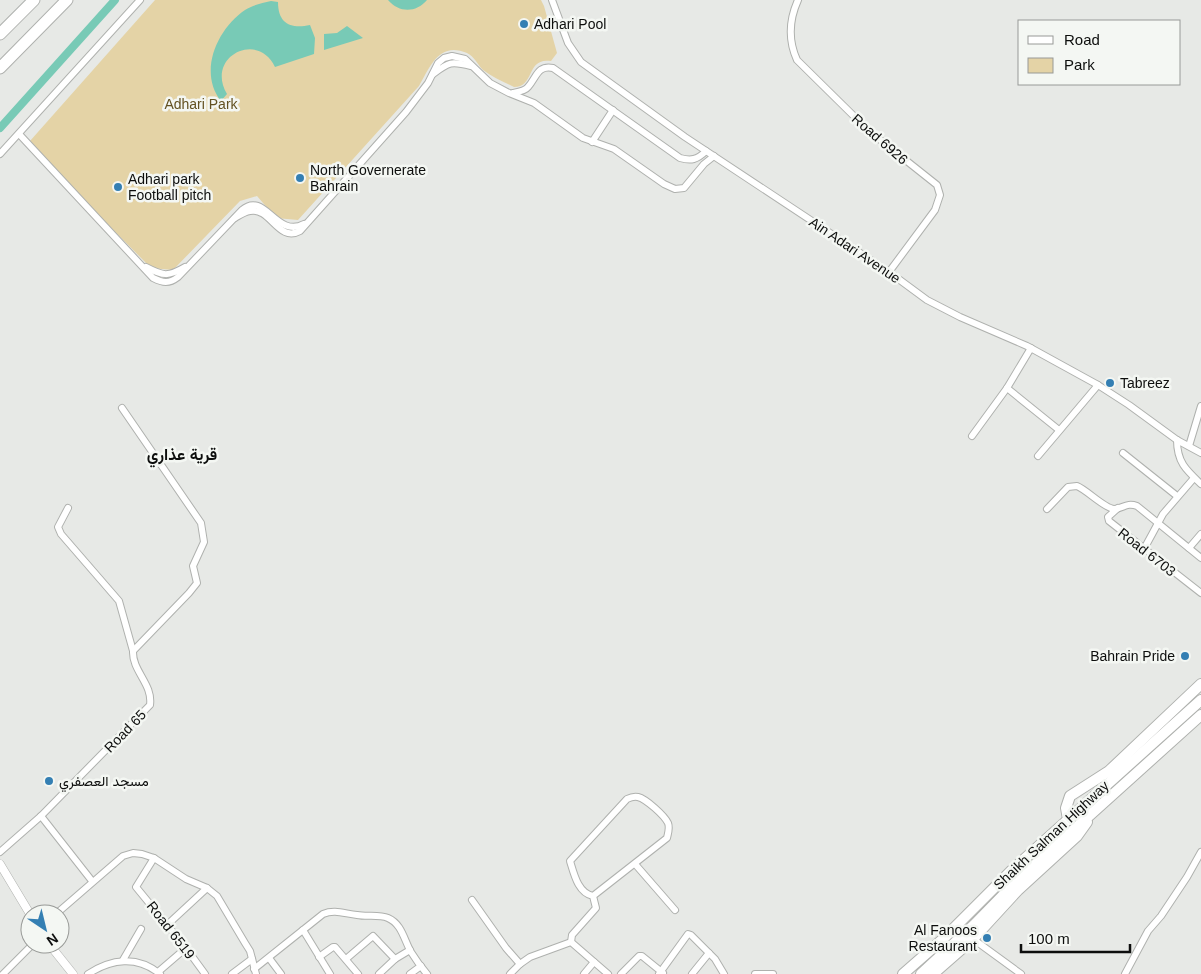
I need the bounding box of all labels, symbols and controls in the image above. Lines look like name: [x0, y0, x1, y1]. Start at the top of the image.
place label: Adhari Pool: [534, 16, 606, 32]
marker: Adhari Pool: [518, 18, 530, 30]
legend: [1018, 20, 1181, 85]
text: Road: [1064, 31, 1100, 48]
text: Park: [1064, 56, 1095, 73]
park label: Adhari Park: [164, 96, 239, 112]
street label: Road 6926: [849, 110, 911, 168]
place label: North Governerate Bahrain: [310, 162, 426, 194]
place label: Adhari park Football pitch: [128, 171, 211, 203]
marker: North Governerate Bahrain: [294, 172, 306, 184]
marker: Adhari park Football pitch: [112, 181, 124, 193]
street label: Ain Adari Avenue: [806, 214, 904, 286]
place label: Tabreez: [1120, 375, 1170, 391]
marker: Tabreez: [1104, 377, 1116, 389]
district label: قرية عذاري: [147, 446, 217, 468]
street label: Road 6703: [1115, 525, 1179, 580]
place label: Bahrain Pride: [1090, 648, 1175, 664]
marker: Bahrain Pride: [1179, 650, 1191, 662]
street label: Road 65: [101, 706, 149, 756]
place label: مسجد العصفري: [59, 773, 149, 793]
marker: مسجد العصفري: [43, 775, 55, 787]
street label: Shaikh Salman Highway: [990, 777, 1112, 893]
street label: Road 6519: [144, 898, 199, 962]
north arrow: [20, 904, 70, 954]
place label: Al Fanoos Restaurant: [909, 922, 977, 954]
scale bar: [1021, 922, 1130, 954]
text: N: [44, 930, 61, 949]
text: 100 m: [1028, 930, 1070, 947]
marker: Al Fanoos Restaurant: [981, 932, 993, 944]

